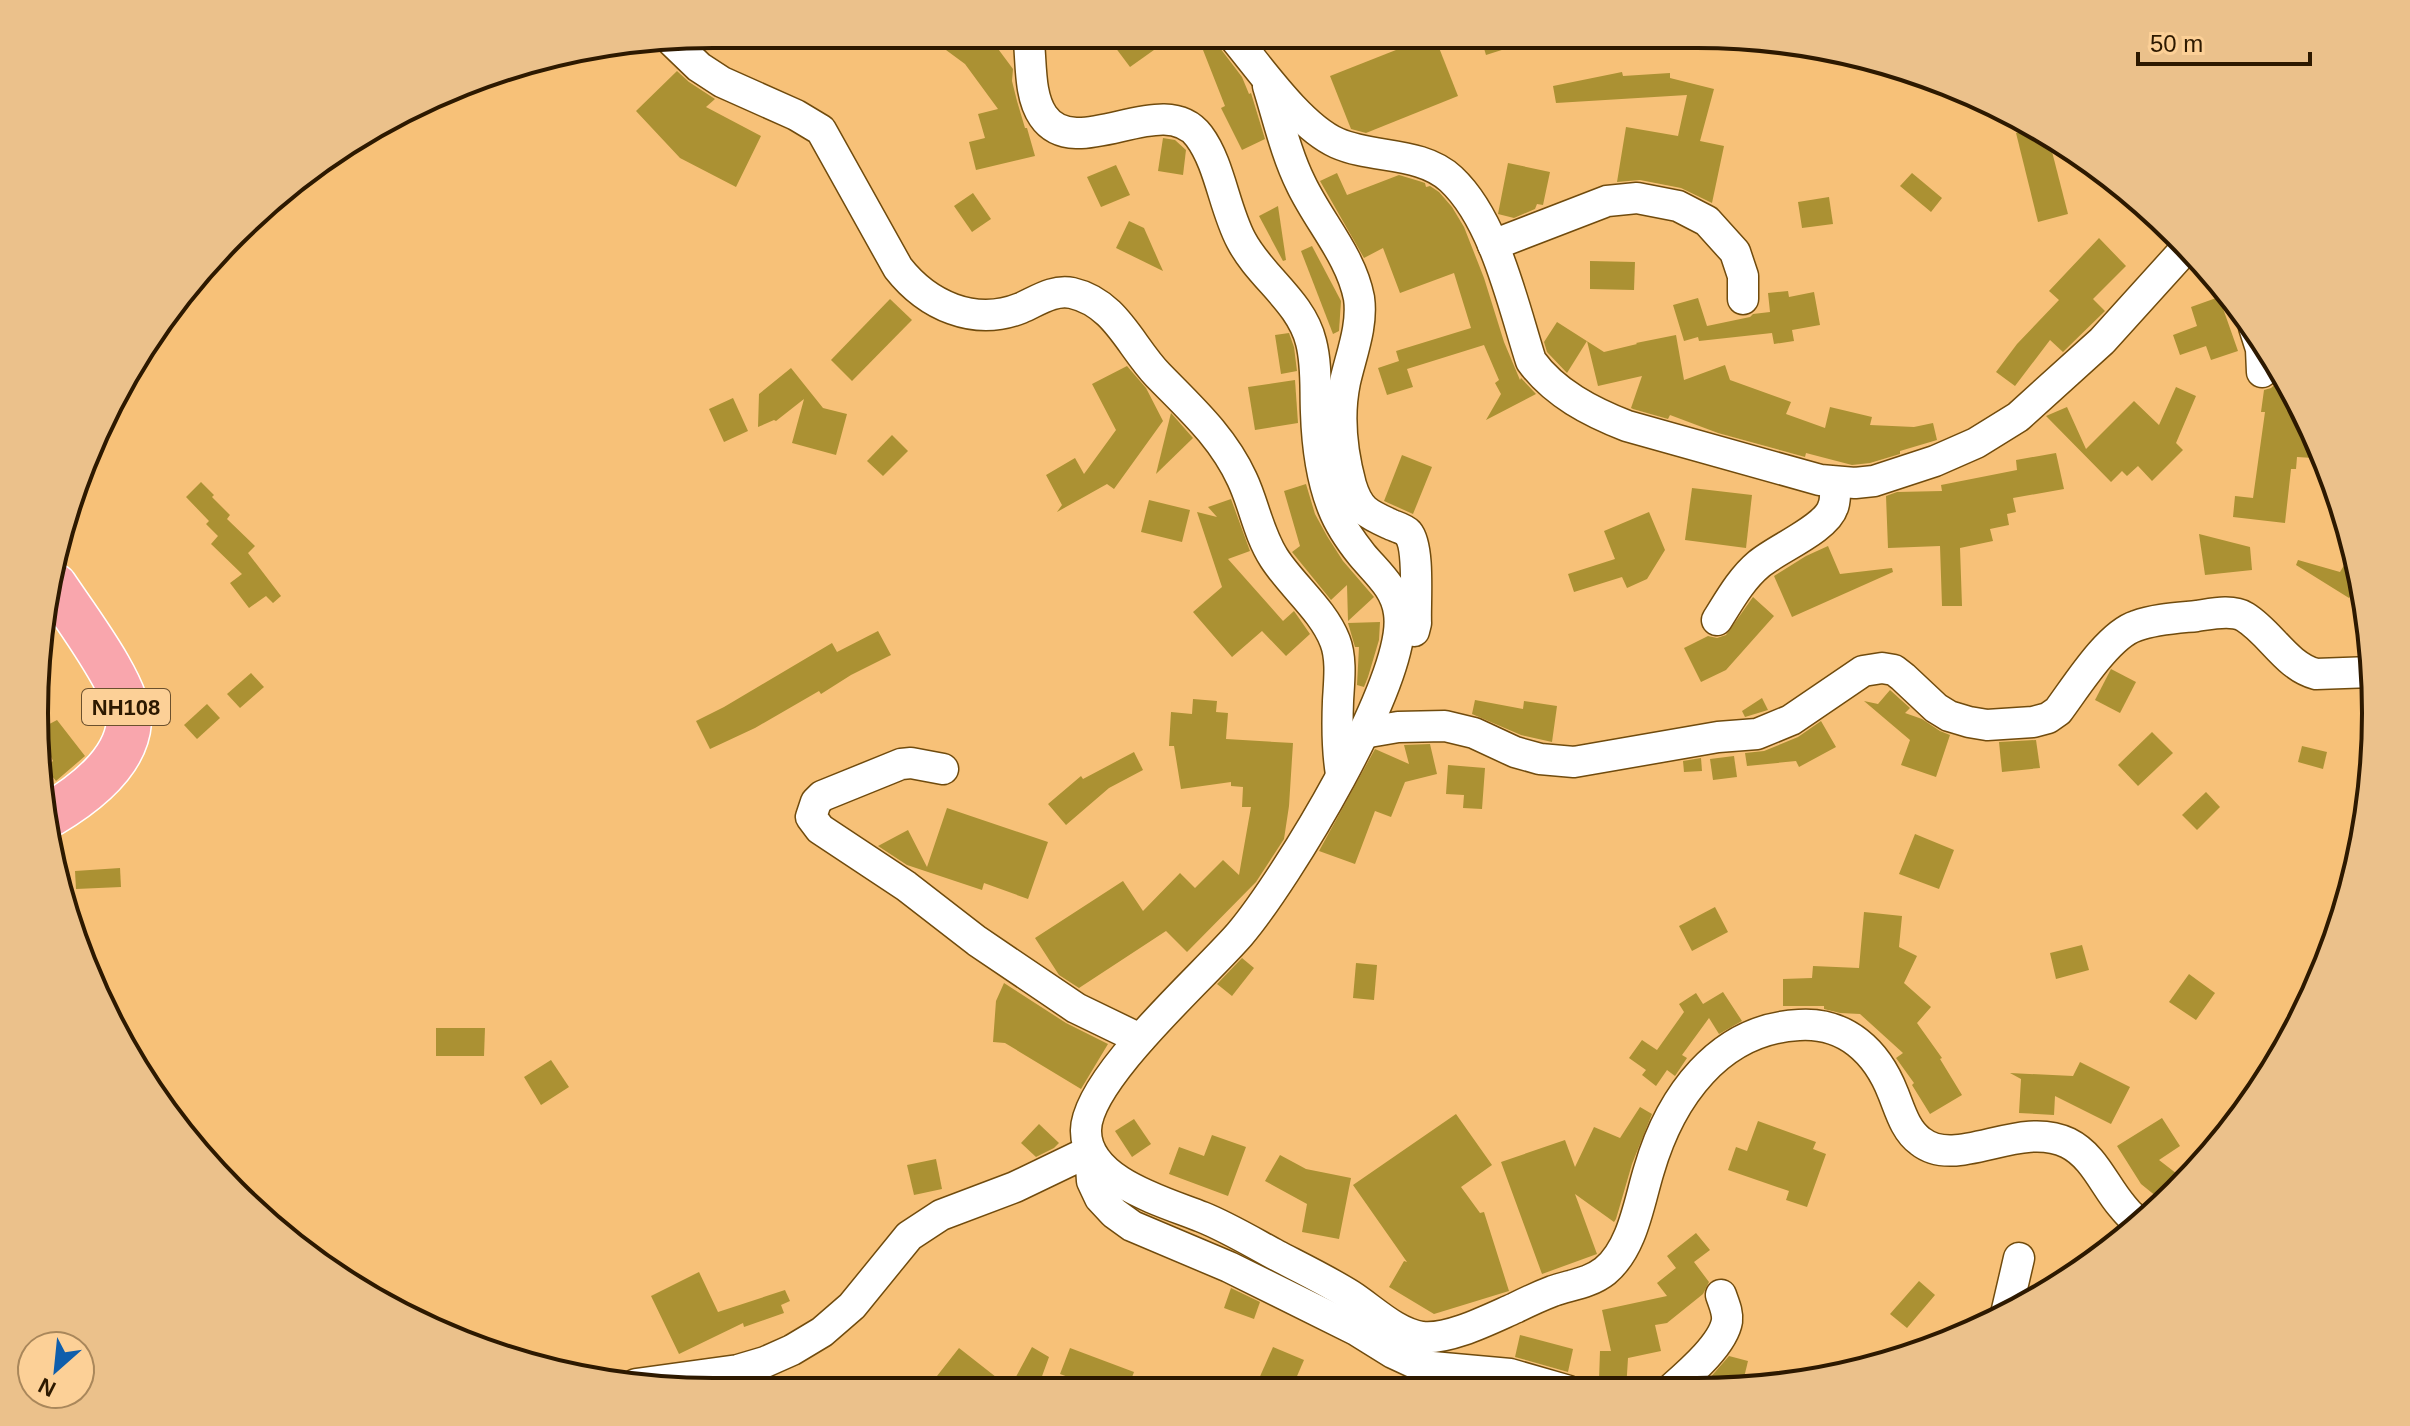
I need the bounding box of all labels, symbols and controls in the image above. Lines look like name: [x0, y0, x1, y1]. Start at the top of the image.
scale bar: [2138, 16, 2310, 66]
text: 50 m: [2150, 30, 2203, 57]
road number: NH108: [82, 689, 170, 725]
north arrow: [16, 1330, 96, 1410]
text: N: [34, 1373, 60, 1402]

